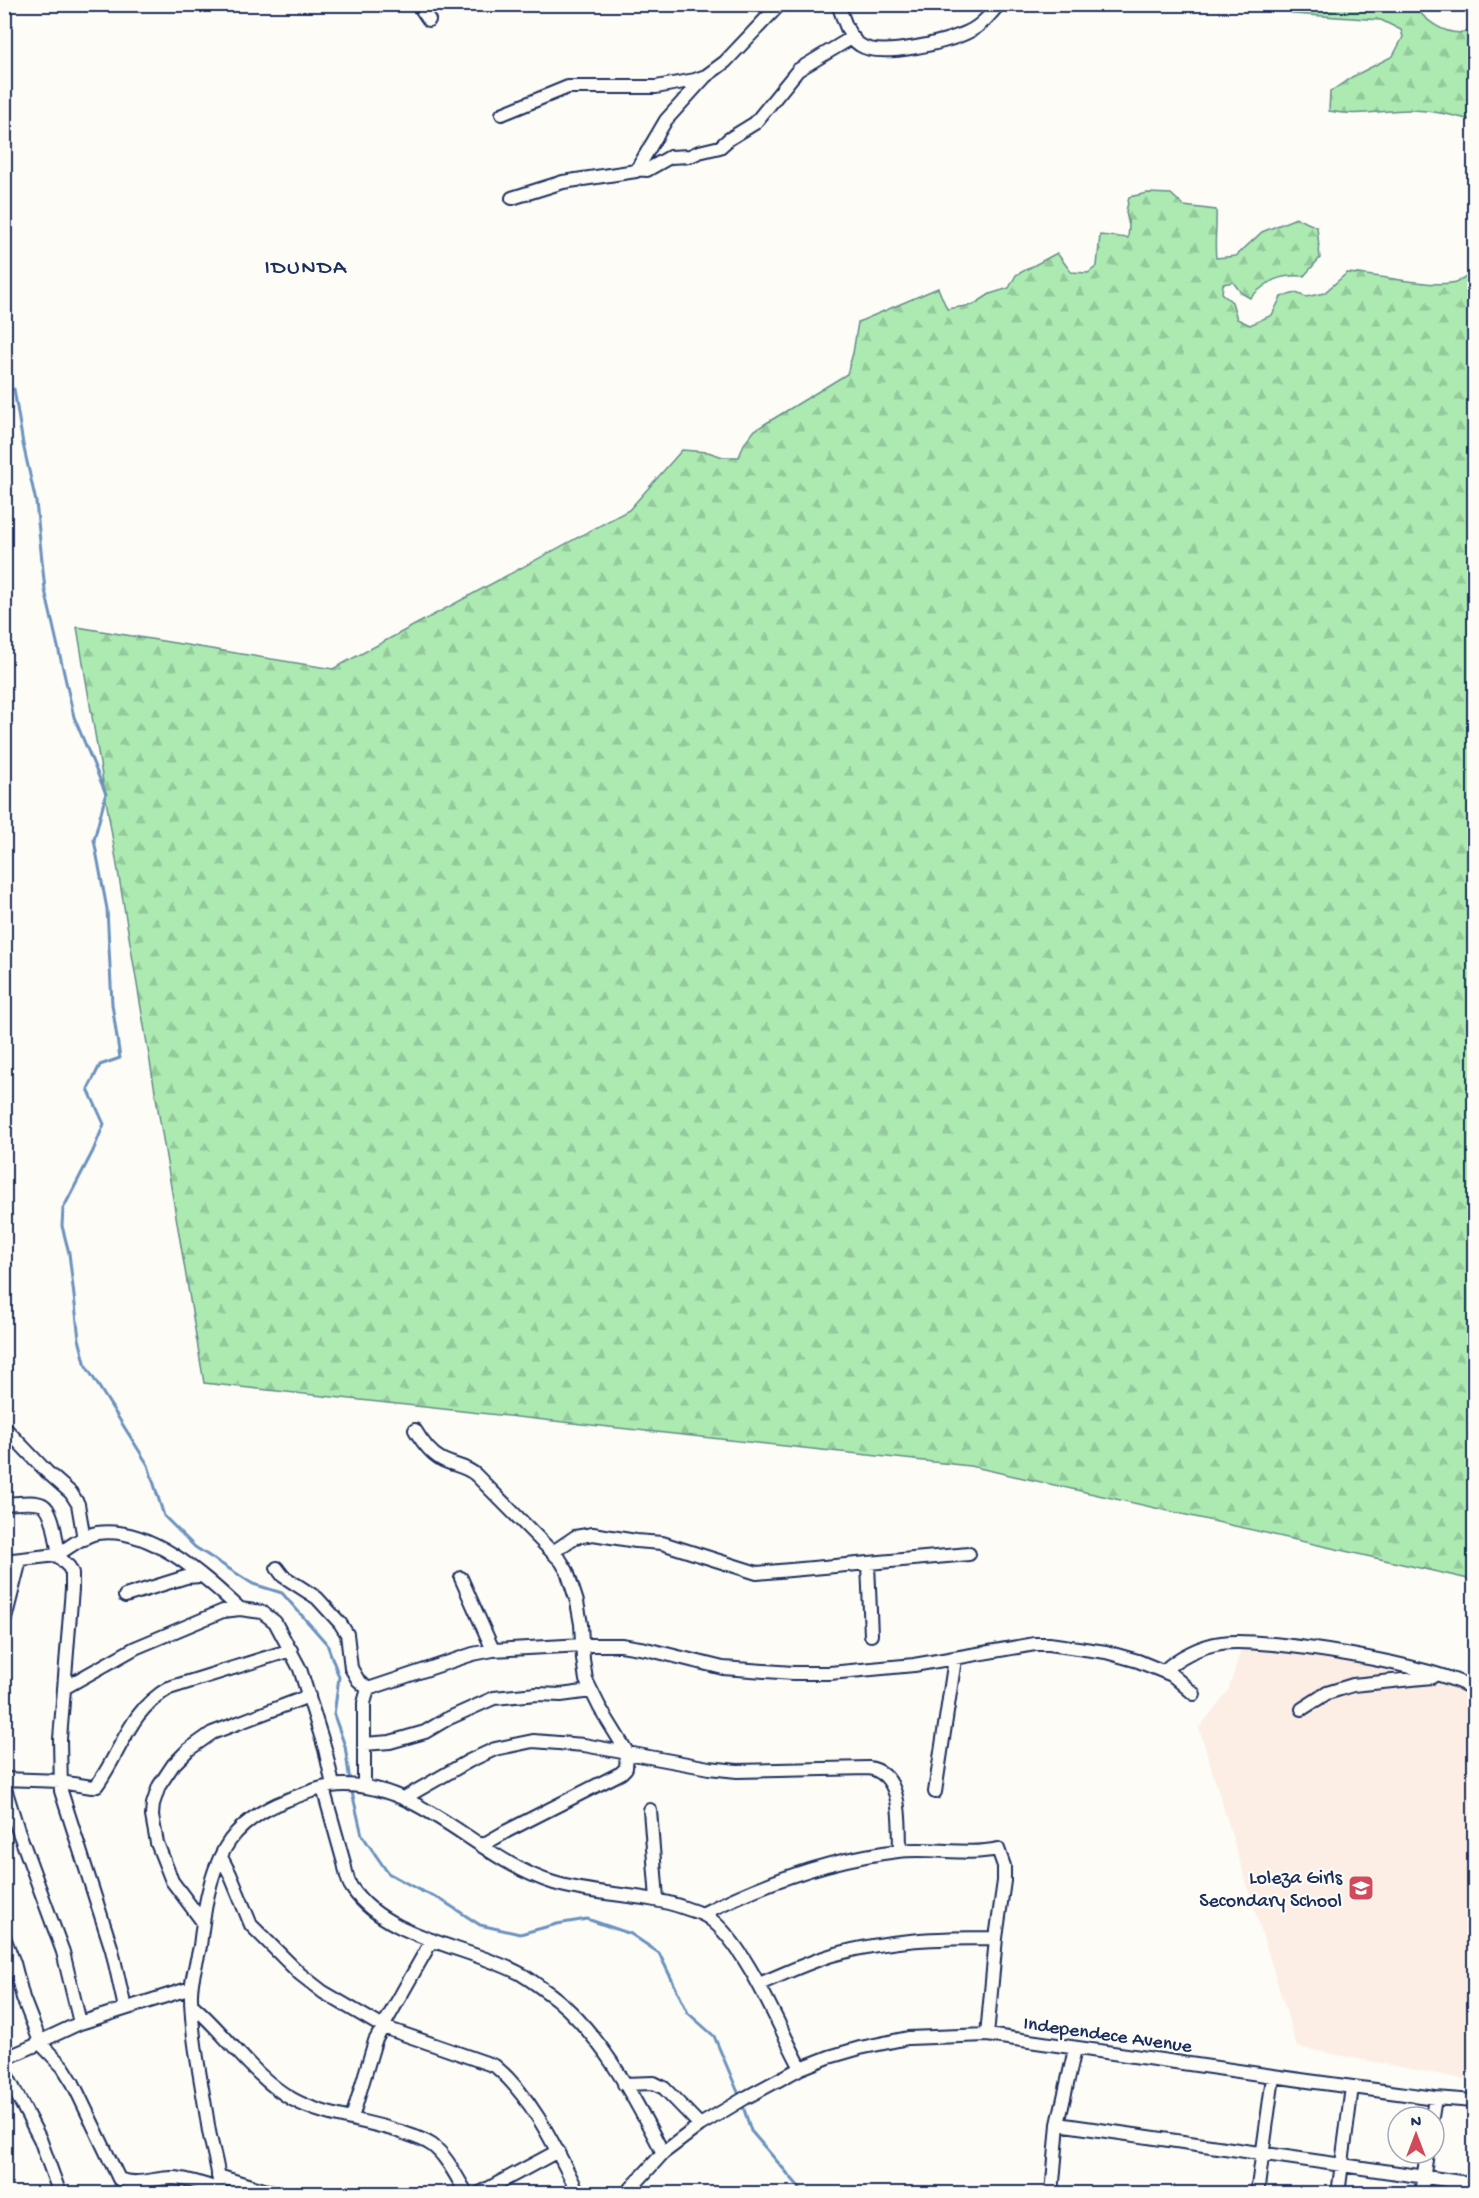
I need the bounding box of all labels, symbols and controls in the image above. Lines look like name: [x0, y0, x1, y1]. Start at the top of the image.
district label: IDUNDA: [264, 256, 348, 282]
place label: Loleza Girls Secondary School: [1199, 1868, 1343, 1914]
school or university icon: Loleza Girls Secondary School: [1346, 1873, 1376, 1903]
street label: Independece Avenue: [1022, 2013, 1194, 2060]
north arrow: [1386, 2105, 1446, 2165]
text: N: [1411, 2114, 1422, 2133]

